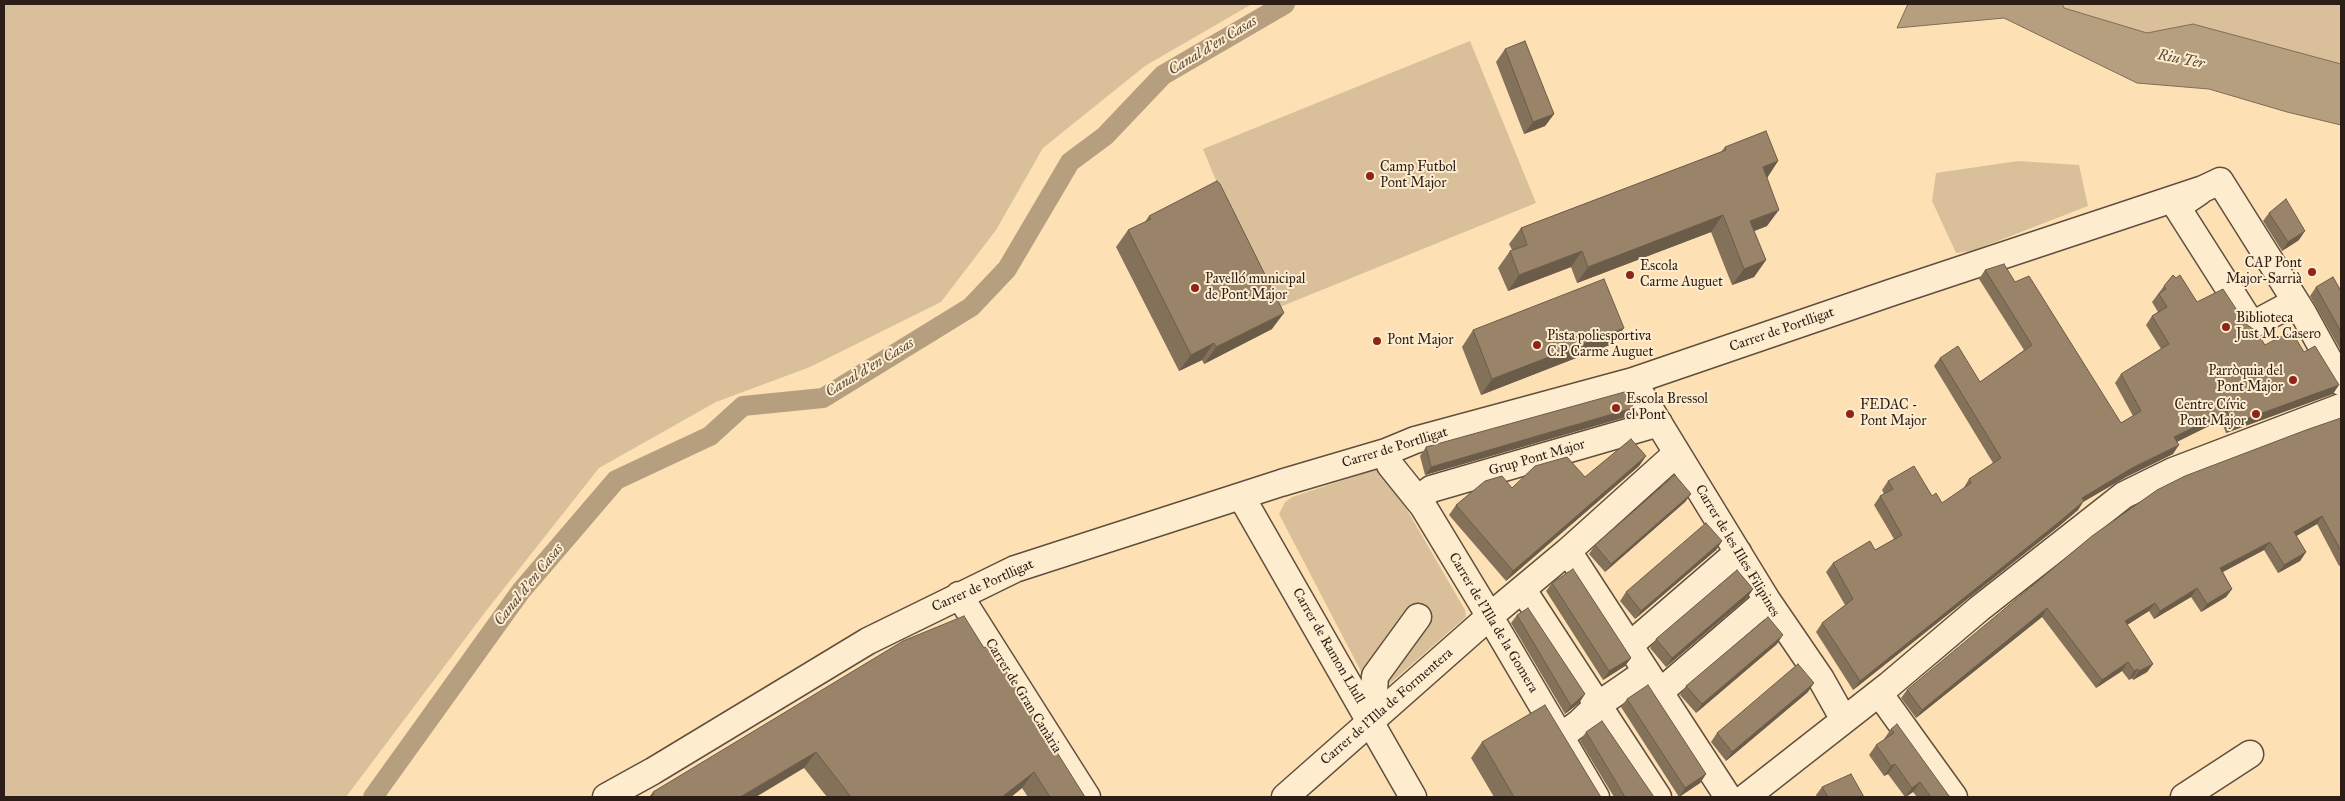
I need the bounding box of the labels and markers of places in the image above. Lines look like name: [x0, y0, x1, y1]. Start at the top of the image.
place label: Camp Futbol Pont Major: [1380, 160, 1456, 192]
marker: Camp Futbol Pont Major: [1364, 170, 1376, 182]
place label: CAP Pont Major-Sarrià: [2226, 256, 2302, 288]
place label: Escola Carme Auguet: [1640, 259, 1723, 292]
marker: CAP Pont Major-Sarrià: [2306, 266, 2318, 278]
marker: Escola Carme Auguet: [1624, 269, 1636, 281]
place label: Pavelló municipal de Pont Major: [1205, 272, 1306, 304]
marker: Pavelló municipal de Pont Major: [1189, 282, 1201, 294]
place label: Biblioteca Just M. Casero: [2236, 311, 2321, 344]
marker: Biblioteca Just M. Casero: [2220, 321, 2232, 333]
place label: Pista poliesportiva C.P Carme Auguet: [1547, 329, 1653, 362]
place label: Pont Major: [1387, 333, 1453, 349]
marker: Pont Major: [1371, 335, 1383, 347]
marker: Pista poliesportiva C.P Carme Auguet: [1531, 339, 1543, 351]
place label: Parròquia del Pont Major: [2208, 364, 2283, 397]
marker: Parròquia del Pont Major: [2287, 374, 2299, 386]
place label: Escola Bressol el Pont: [1626, 392, 1708, 424]
place label: FEDAC - Pont Major: [1860, 398, 1926, 431]
place label: Centre Cívic Pont Major: [2174, 398, 2246, 431]
marker: Escola Bressol el Pont: [1610, 402, 1622, 414]
marker: FEDAC - Pont Major: [1844, 408, 1856, 420]
marker: Centre Cívic Pont Major: [2250, 408, 2262, 420]

